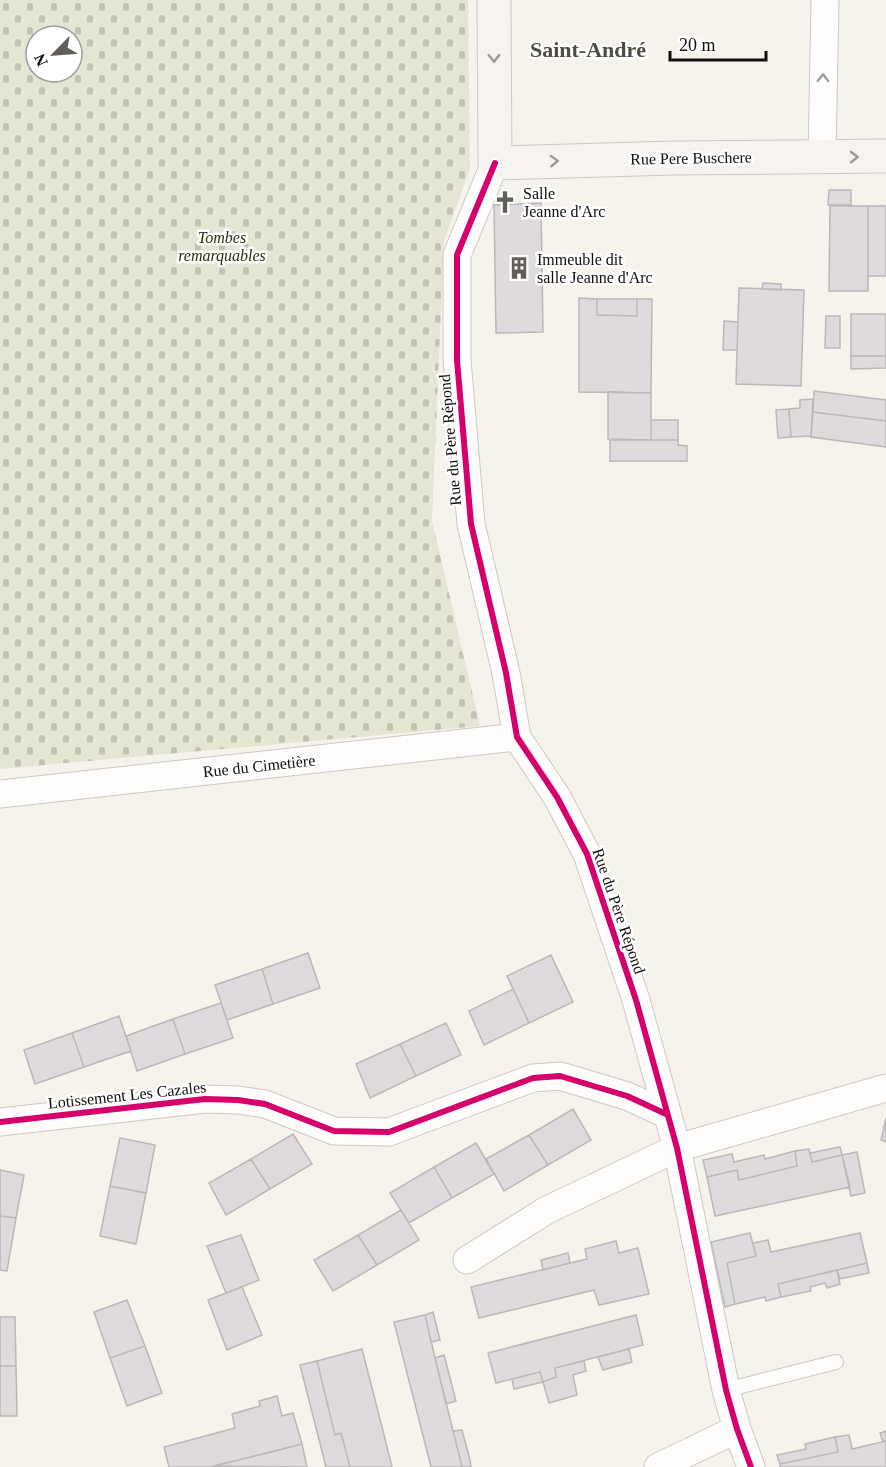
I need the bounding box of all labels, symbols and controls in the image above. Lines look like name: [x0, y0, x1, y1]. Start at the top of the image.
north arrow: [24, 24, 84, 84]
scale bar: [670, 24, 766, 62]
text: 20 m: [679, 35, 716, 55]
district label: Saint-André: [530, 37, 646, 62]
text: N: [31, 51, 51, 69]
one-way arrow: [488, 54, 500, 63]
one-way arrow: [817, 73, 830, 82]
street label: Rue Pere Buschere: [630, 148, 752, 168]
one-way arrow: [849, 151, 858, 163]
one-way arrow: [549, 155, 558, 168]
place label: Salle Jeanne d'Arc: [523, 185, 605, 220]
church icon: Salle Jeanne d'Arc: [492, 189, 518, 215]
park label: Tombes remarquables: [178, 229, 266, 265]
place label: Immeuble dit salle Jeanne d'Arc: [537, 251, 653, 286]
building icon: Immeuble dit salle Jeanne d'Arc: [506, 255, 532, 281]
street label: Rue du Père Répond: [436, 373, 465, 506]
street label: Rue du Cimetière: [202, 752, 316, 780]
street label: Rue du Père Répond: [589, 846, 649, 976]
street label: Lotissement Les Cazales: [47, 1078, 207, 1112]

